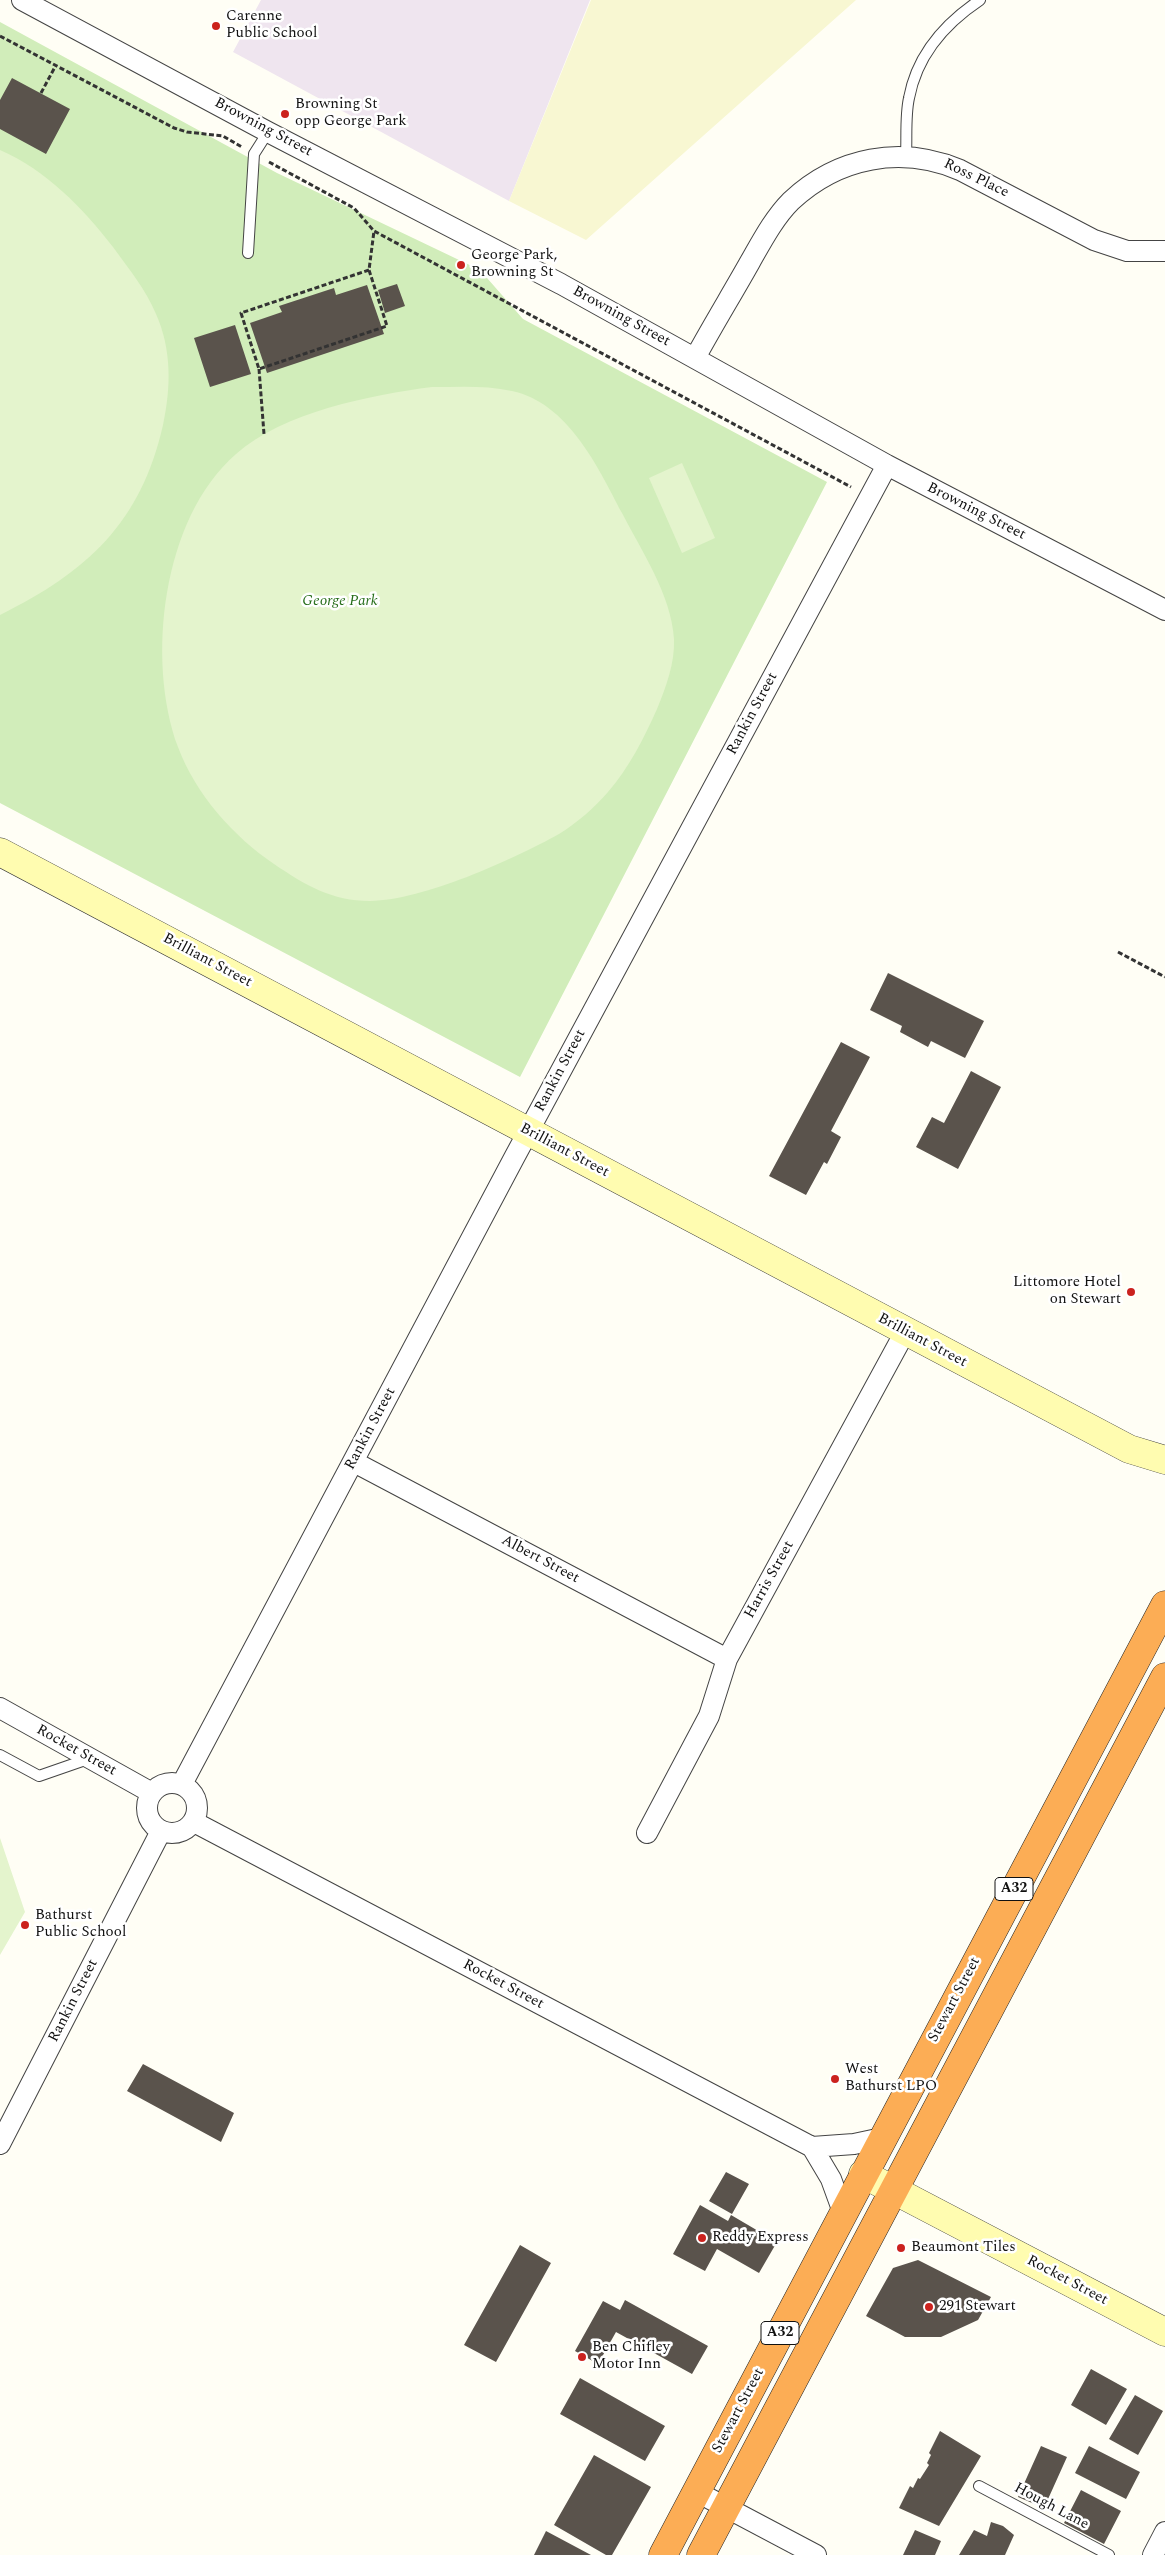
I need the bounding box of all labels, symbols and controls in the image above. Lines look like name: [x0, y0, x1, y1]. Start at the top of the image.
place label: Carenne Public School: [226, 8, 317, 43]
marker: Carenne Public School: [210, 20, 222, 32]
street label: Browning Street: [211, 95, 315, 161]
place label: Browning St opp George Park: [295, 96, 407, 131]
marker: Browning St opp George Park: [279, 108, 291, 120]
street label: Ross Place: [940, 155, 1012, 203]
place label: George Park, Browning St: [471, 247, 557, 282]
marker: George Park, Browning St: [455, 259, 467, 271]
street label: Browning Street: [569, 283, 673, 351]
street label: Browning Street: [924, 479, 1028, 545]
park label: George Park: [302, 593, 378, 611]
street label: Rankin Street: [724, 670, 782, 758]
street label: Brilliant Street: [159, 930, 255, 992]
street label: Rankin Street: [532, 1027, 590, 1115]
street label: Brilliant Street: [516, 1120, 612, 1182]
place label: Littomore Hotel on Stewart: [1013, 1274, 1121, 1309]
marker: Littomore Hotel on Stewart: [1125, 1286, 1137, 1298]
street label: Brilliant Street: [874, 1310, 970, 1372]
street label: Rankin Street: [342, 1385, 400, 1473]
street label: Albert Street: [498, 1532, 582, 1588]
street label: Harris Street: [741, 1538, 799, 1622]
street label: Rocket Street: [33, 1722, 119, 1780]
road number: A32: [995, 1878, 1033, 1900]
place label: Bathurst Public School: [35, 1907, 126, 1942]
marker: Bathurst Public School: [19, 1919, 31, 1931]
street label: Stewart Street: [925, 1954, 985, 2046]
street label: Rankin Street: [45, 1956, 103, 2046]
street label: Rocket Street: [459, 1956, 547, 2014]
place label: West Bathurst LPO: [845, 2061, 937, 2096]
marker: West Bathurst LPO: [829, 2073, 841, 2085]
place label: Reddy Express: [712, 2229, 809, 2247]
marker: Reddy Express: [696, 2232, 708, 2244]
place label: Beaumont Tiles: [911, 2239, 1016, 2257]
marker: Beaumont Tiles: [895, 2242, 907, 2254]
street label: Rocket Street: [1023, 2252, 1111, 2310]
place label: 291 Stewart: [939, 2298, 1016, 2316]
marker: 291 Stewart: [923, 2301, 935, 2313]
road number: A32: [761, 2322, 799, 2344]
place label: Ben Chifley Motor Inn: [592, 2339, 670, 2374]
marker: Ben Chifley Motor Inn: [576, 2351, 588, 2363]
street label: Stewart Street: [709, 2365, 769, 2457]
street label: Hough Lane: [1011, 2480, 1091, 2534]

